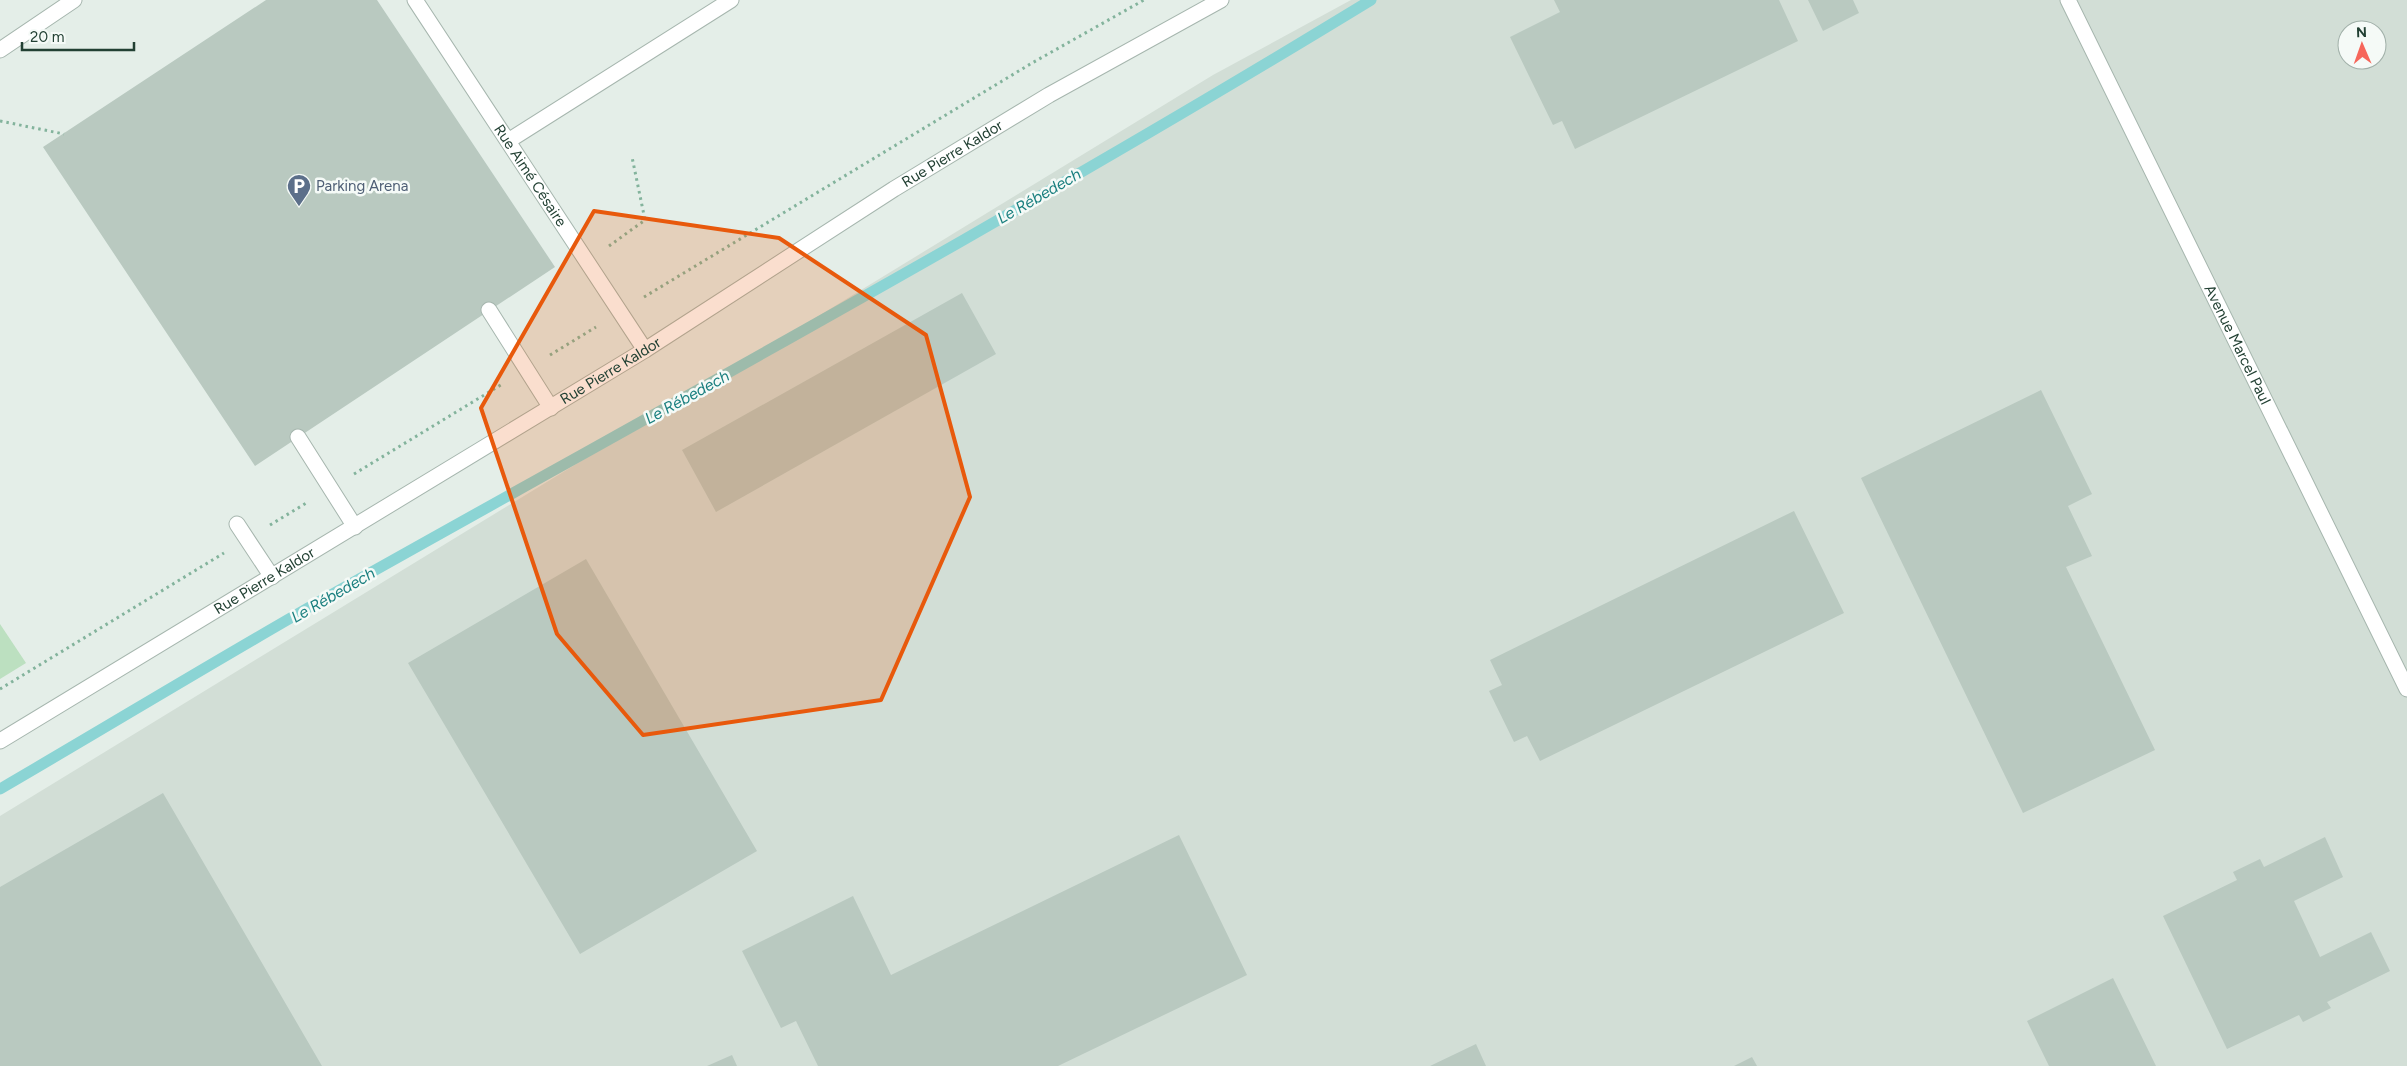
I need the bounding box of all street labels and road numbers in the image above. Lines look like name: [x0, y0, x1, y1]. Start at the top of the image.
street label: Rue Pierre Kaldor: [899, 116, 1006, 191]
street label: Rue Aimé Césaire: [490, 121, 570, 230]
street label: Avenue Marcel Paul: [2200, 282, 2275, 407]
street label: Rue Pierre Kaldor: [557, 333, 664, 408]
street label: Rue Pierre Kaldor: [211, 543, 318, 618]

